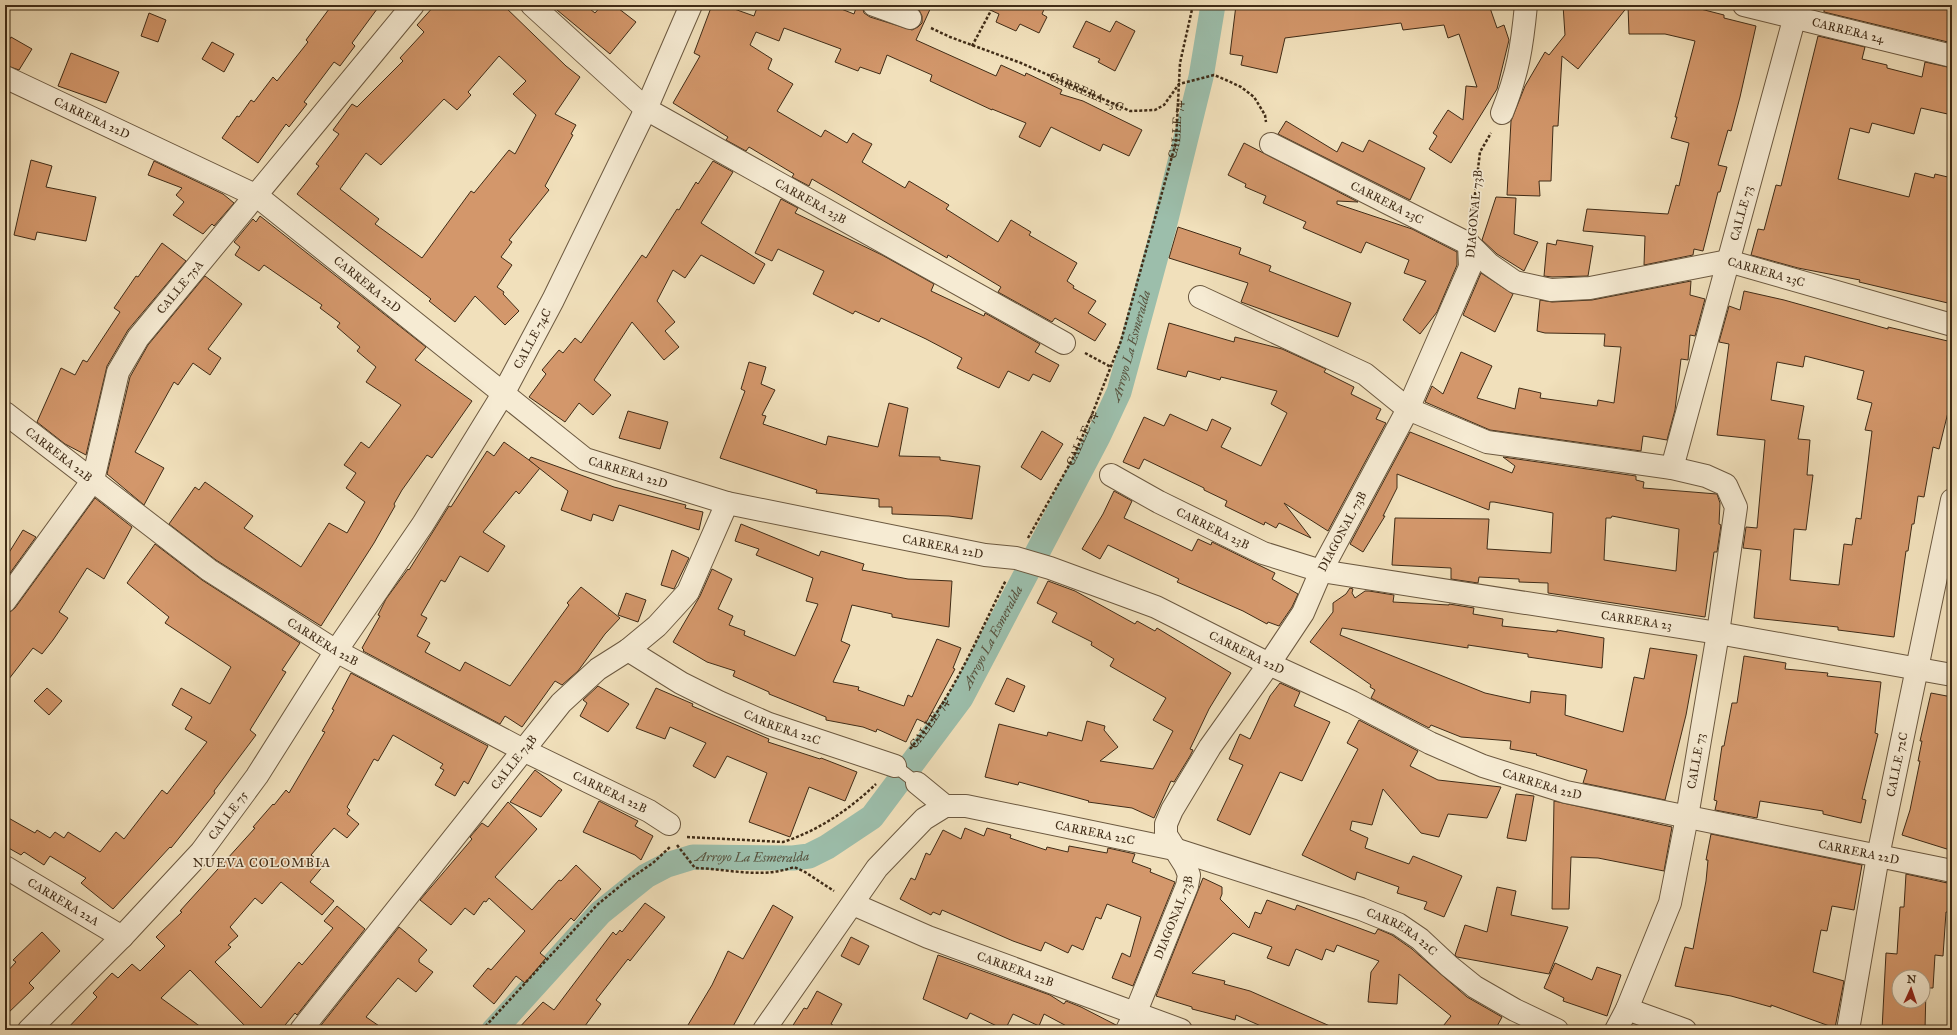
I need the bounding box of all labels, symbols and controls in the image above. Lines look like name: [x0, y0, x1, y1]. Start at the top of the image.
street label: CARRERA 24: [1811, 15, 1886, 46]
street label: CARRERA 23C: [1047, 69, 1126, 114]
street label: CARRERA 22D: [52, 94, 132, 142]
street label: CALLE 74: [1165, 100, 1185, 160]
street label: DIAGONAL 73B: [1463, 169, 1485, 259]
street label: CARRERA 23B: [772, 176, 849, 227]
street label: CARRERA 23C: [1348, 178, 1426, 227]
street label: CALLE 73: [1727, 184, 1756, 242]
street label: CARRERA 22D: [331, 253, 404, 316]
street label: CARRERA 23C: [1726, 254, 1807, 290]
street label: CALLE 75A: [154, 257, 206, 317]
water label: Arroyo La Esmeralda: [1107, 289, 1154, 406]
street label: CALLE 74C: [511, 306, 554, 371]
street label: CALLE 74: [1063, 409, 1100, 468]
street label: CARRERA 22B: [23, 424, 95, 485]
street label: CARRERA 22D: [587, 453, 669, 491]
street label: DIAGONAL 73B: [1315, 489, 1369, 574]
street label: CARRERA 23B: [1174, 505, 1252, 552]
street label: CARRERA 22D: [901, 532, 985, 561]
water label: Arroyo La Esmeralda: [958, 583, 1026, 694]
street label: CARRERA 23: [1600, 608, 1673, 633]
street label: CARRERA 22B: [285, 615, 361, 669]
street label: CARRERA 22D: [1207, 628, 1287, 677]
street label: CALLE 74: [906, 695, 951, 751]
street label: CARRERA 22C: [741, 707, 822, 748]
street label: CALLE 72C: [1883, 731, 1911, 798]
street label: CALLE 74B: [488, 732, 540, 792]
street label: CALLE 73: [1684, 732, 1708, 790]
street label: CARRERA 22D: [1501, 765, 1583, 802]
street label: CARRERA 22B: [570, 768, 649, 816]
street label: CALLE 75: [205, 788, 251, 843]
street label: CARRERA 22C: [1054, 818, 1136, 848]
street label: CARRERA 22D: [1817, 837, 1900, 867]
water label: Arroyo La Esmeralda: [693, 848, 810, 866]
district label: NUEVA COLOMBIA: [193, 855, 331, 871]
street label: DIAGONAL 73B: [1151, 874, 1196, 961]
street label: CARRERA 22A: [25, 875, 102, 929]
street label: CARRERA 22C: [1364, 905, 1440, 958]
street label: CARRERA 22B: [975, 949, 1056, 990]
north arrow: [1891, 969, 1931, 1009]
text: N: [1906, 973, 1917, 986]

